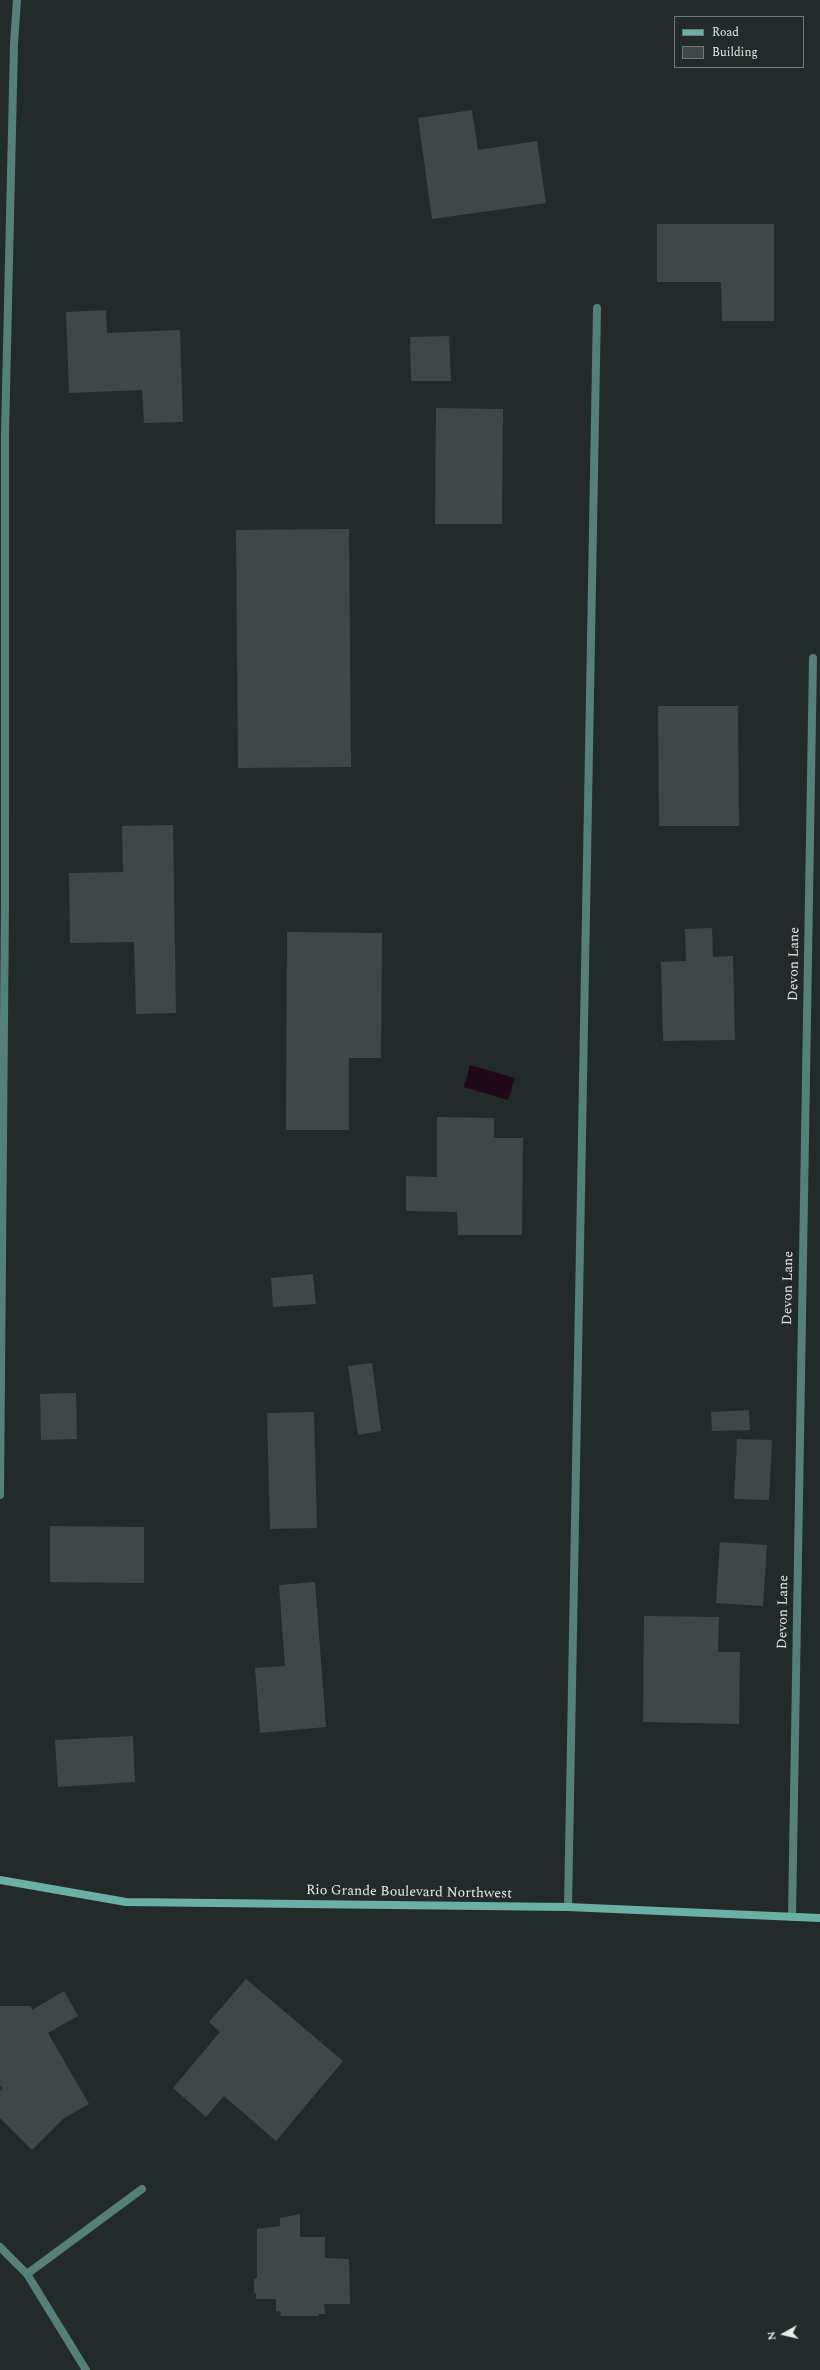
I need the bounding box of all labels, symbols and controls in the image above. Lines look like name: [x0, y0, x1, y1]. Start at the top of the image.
legend: [674, 16, 804, 68]
text: Road: [712, 23, 739, 42]
text: Building: [712, 43, 758, 62]
street label: Devon Lane: [786, 927, 804, 1001]
street label: Devon Lane: [780, 1251, 798, 1325]
street label: Devon Lane: [775, 1575, 793, 1649]
street label: Rio Grande Boulevard Northwest: [306, 1883, 512, 1903]
north arrow: [764, 2314, 804, 2354]
text: N: [763, 2330, 781, 2341]

